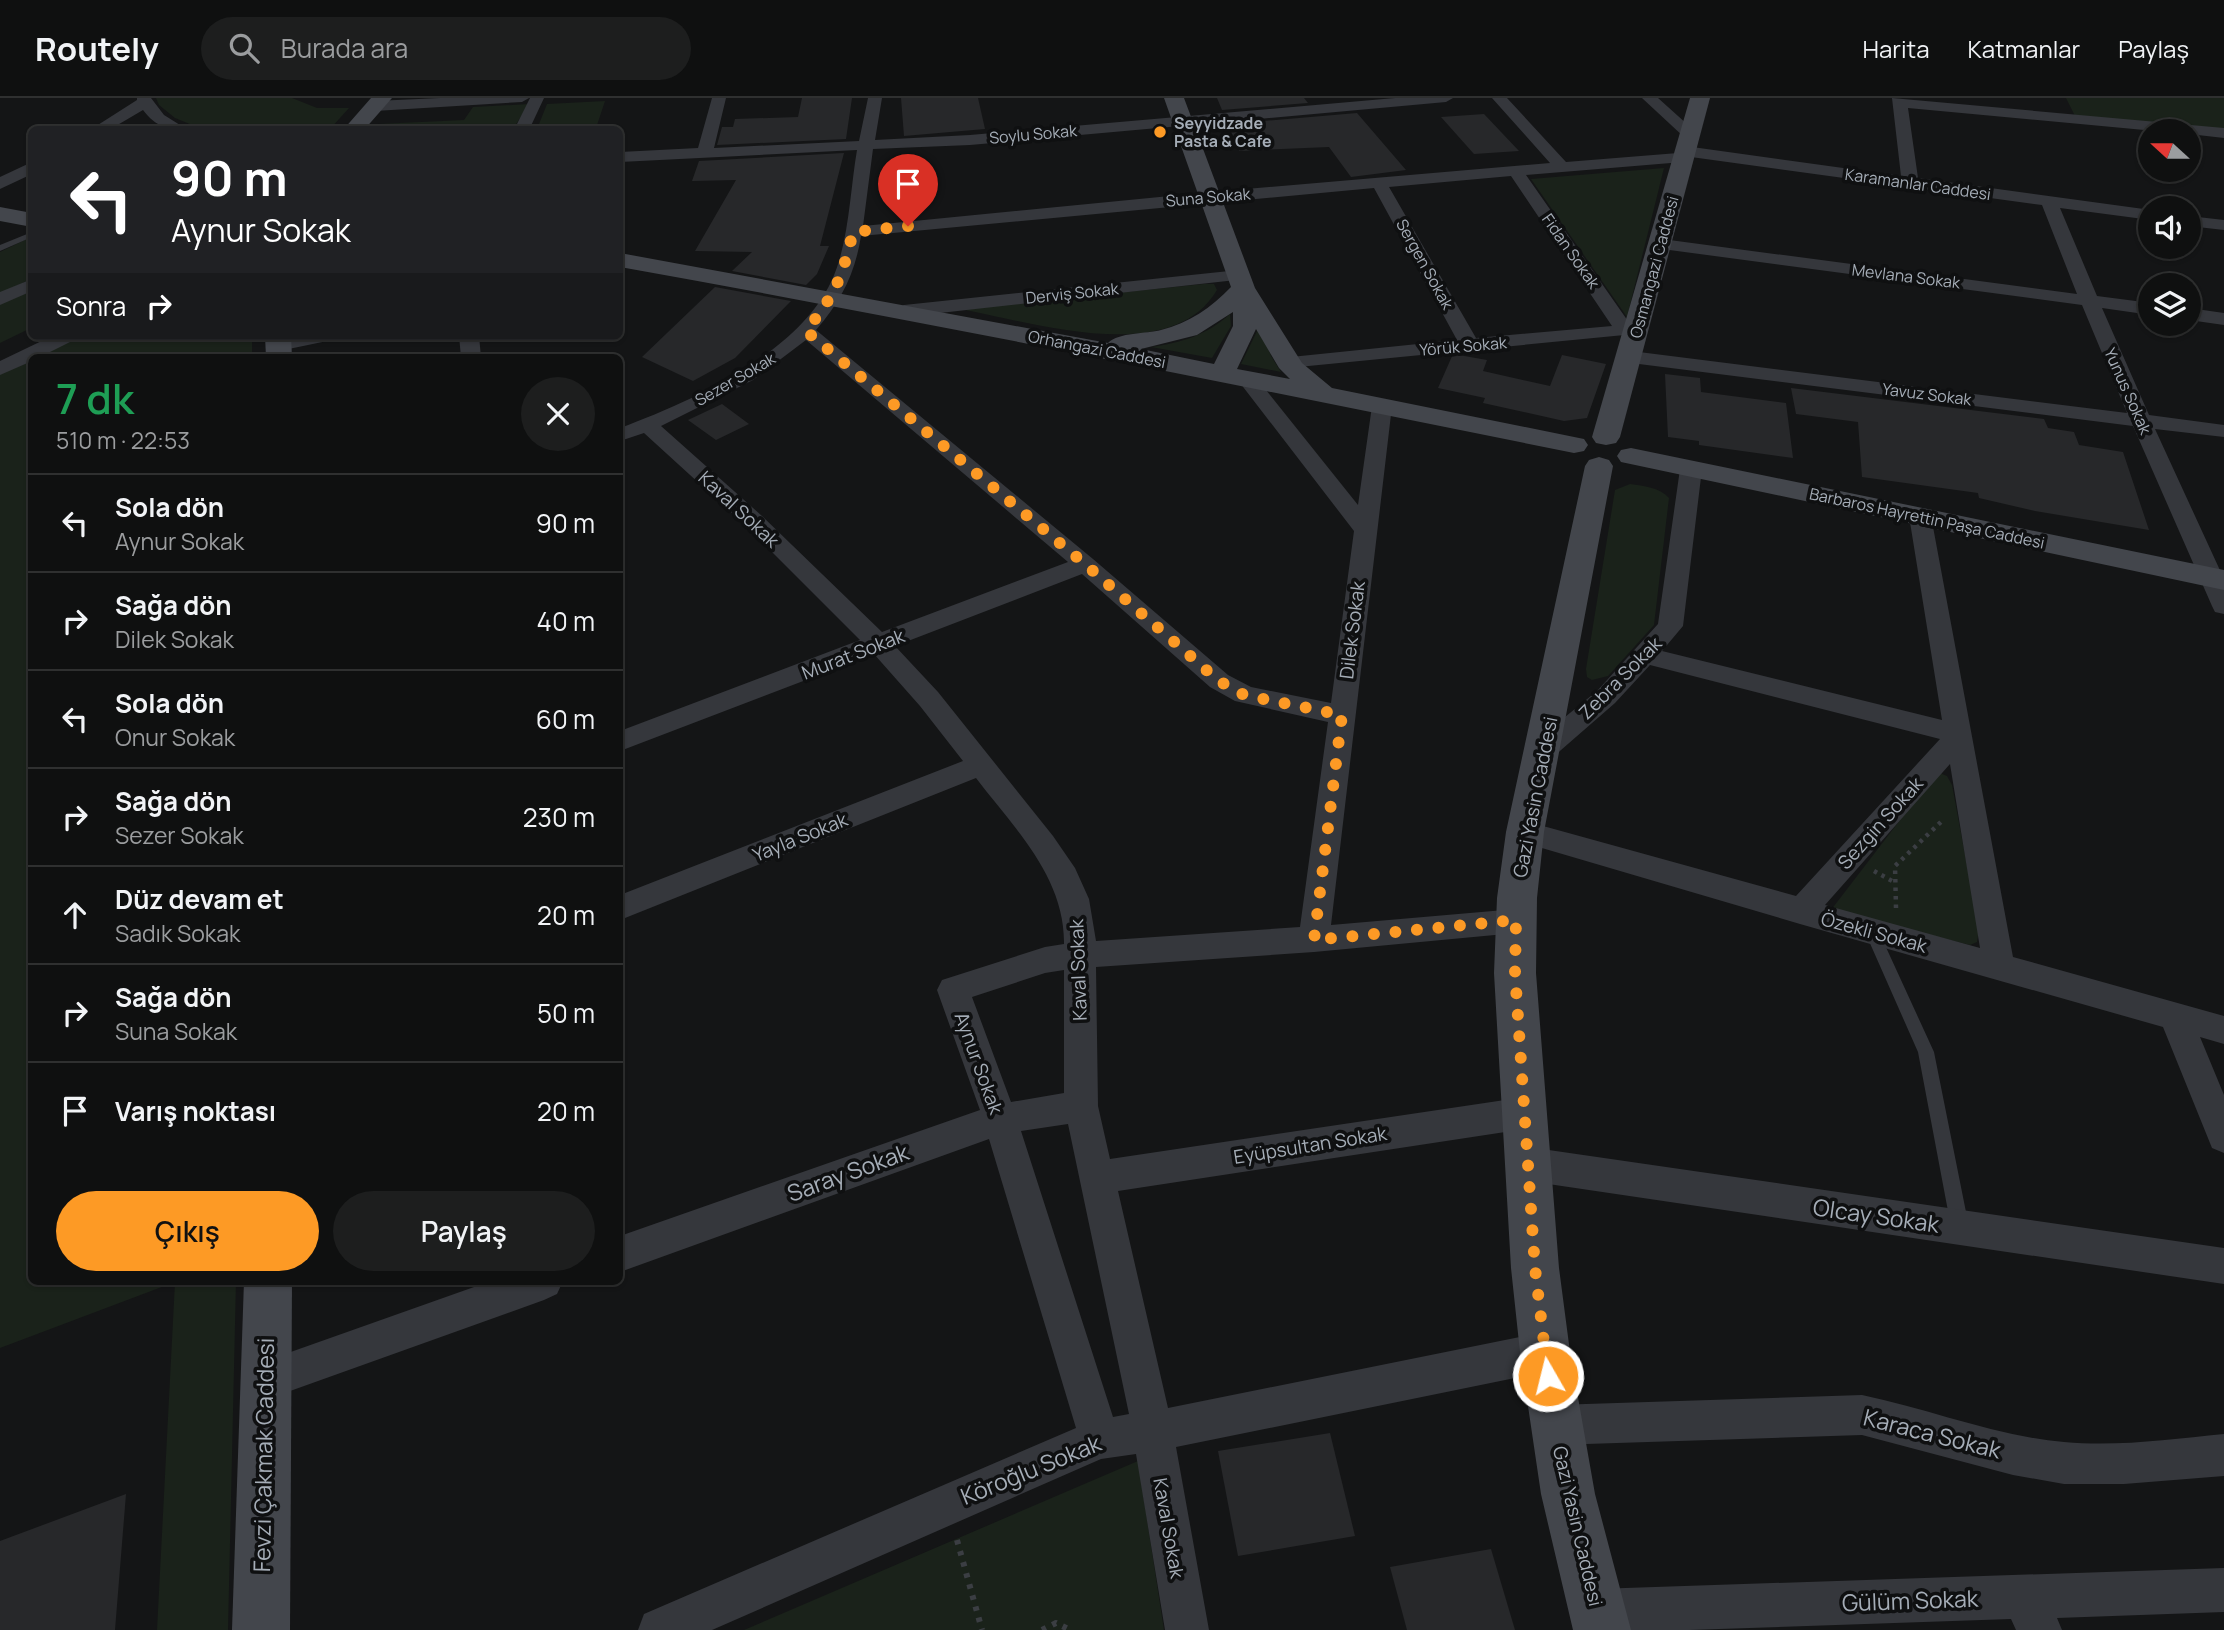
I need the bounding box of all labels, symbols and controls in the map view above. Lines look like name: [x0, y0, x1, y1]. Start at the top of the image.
search box: [201, 17, 691, 80]
text: Routely: [35, 26, 159, 71]
icon: search: [225, 29, 263, 67]
text: Burada ara: [281, 30, 408, 66]
text: Harita: [1863, 32, 1930, 65]
text: Katmanlar: [1968, 32, 2080, 65]
text: Paylaş: [2118, 32, 2189, 65]
place label: Seyyidzade Pasta & Cafe: [1174, 112, 1272, 152]
street label: Soylu Sokak: [988, 119, 1079, 149]
north arrow: [2138, 119, 2202, 182]
map controls: [2138, 119, 2201, 336]
marker: Seyyidzade Pasta & Cafe: [1152, 124, 1168, 140]
text: 90 m: [171, 144, 288, 211]
icon: left: [56, 154, 147, 245]
pin: [878, 154, 938, 226]
street label: Karamanlar Caddesi: [1844, 163, 1992, 205]
icon: arrive: [889, 165, 927, 203]
street label: Suna Sokak: [1165, 182, 1252, 212]
street label: Osmangazi Caddesi: [1624, 193, 1684, 341]
button: sound: [2138, 196, 2201, 259]
text: Aynur Sokak: [171, 208, 351, 252]
street label: Fidan Sokak: [1537, 209, 1606, 294]
street label: Sergen Sokak: [1391, 215, 1459, 314]
street label: Mevlana Sokak: [1851, 258, 1962, 294]
button: layers: [2138, 273, 2201, 336]
street label: Derviş Sokak: [1024, 277, 1121, 309]
icon: right: [140, 287, 178, 325]
text: Sonra: [56, 288, 126, 324]
street label: Orhangazi Caddesi: [1026, 325, 1168, 373]
street label: Yörük Sokak: [1418, 331, 1509, 361]
street label: Yunus Sokak: [2099, 344, 2157, 439]
street label: Sezer Sokak: [691, 347, 780, 411]
text: 7 dk: [56, 369, 134, 427]
button: close: [521, 377, 595, 451]
street label: Yavuz Sokak: [1881, 378, 1974, 411]
text: 510 m · 22:53: [56, 424, 190, 456]
street label: Kaval Sokak: [693, 465, 785, 554]
street label: Barbaros Hayrettin Paşa Caddesi: [1807, 482, 2047, 554]
text: Sola dön: [115, 489, 224, 525]
icon: left: [56, 504, 94, 542]
text: 90 m: [536, 505, 595, 541]
text: Aynur Sokak: [115, 525, 244, 557]
street label: Dilek Sokak: [1333, 579, 1371, 680]
text: Sağa dön: [115, 587, 232, 623]
icon: right: [56, 602, 94, 640]
text: 40 m: [537, 603, 595, 639]
street label: Murat Sokak: [798, 622, 909, 685]
text: Dilek Sokak: [115, 623, 234, 655]
street label: Zebra Sokak: [1573, 631, 1667, 725]
text: Sola dön: [115, 685, 224, 721]
icon: left: [56, 700, 94, 738]
text: 60 m: [536, 701, 595, 737]
street label: Gazi Yasin Caddesi: [1507, 714, 1563, 880]
text: Onur Sokak: [115, 721, 235, 753]
street label: Sezgin Sokak: [1832, 771, 1929, 875]
text: Sağa dön: [115, 783, 232, 819]
icon: right: [56, 798, 94, 836]
text: 230 m: [523, 799, 595, 835]
street label: Yayla Sokak: [749, 806, 852, 868]
text: Sezer Sokak: [115, 819, 244, 851]
text: Düz devam et: [115, 881, 284, 917]
icon: ahead: [56, 896, 94, 934]
text: 20 m: [537, 897, 595, 933]
street label: Özekli Sokak: [1818, 905, 1930, 959]
text: Sadık Sokak: [115, 917, 240, 949]
street label: Kaval Sokak: [1063, 918, 1093, 1021]
text: Sağa dön: [115, 979, 232, 1015]
icon: right: [56, 994, 94, 1032]
text: 50 m: [537, 995, 595, 1031]
street label: Aynur Sokak: [949, 1008, 1010, 1118]
text: Suna Sokak: [115, 1015, 237, 1047]
icon: arrive: [56, 1092, 94, 1130]
text: Varış noktası: [115, 1093, 276, 1129]
text: 20 m: [537, 1093, 595, 1129]
street label: Eyüpsultan Sokak: [1232, 1120, 1389, 1170]
street label: Saray Sokak: [783, 1135, 913, 1209]
street label: Olcay Sokak: [1811, 1190, 1942, 1240]
button: Çıkış: [56, 1191, 319, 1271]
button: Paylaş: [333, 1191, 595, 1271]
street label: Fevzi Çakmak Caddesi: [245, 1338, 281, 1572]
position arrow: [1511, 1339, 1585, 1413]
street label: Karaca Sokak: [1860, 1401, 2005, 1466]
street label: Köroğlu Sokak: [956, 1426, 1106, 1512]
street label: Gazi Yasin Caddesi: [1547, 1443, 1609, 1609]
street label: Kaval Sokak: [1147, 1476, 1191, 1581]
street label: Gülüm Sokak: [1841, 1582, 1979, 1618]

